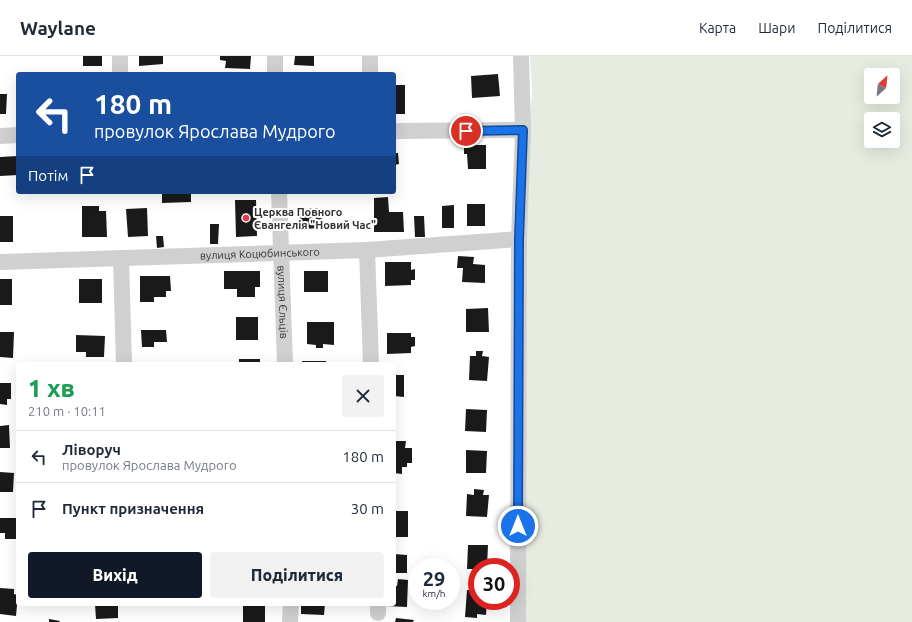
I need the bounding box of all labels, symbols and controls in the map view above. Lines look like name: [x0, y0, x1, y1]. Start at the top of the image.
text: Waylane: [20, 17, 96, 39]
text: Карта: [699, 20, 736, 36]
text: Шари: [758, 20, 796, 36]
text: Поділитися: [818, 20, 892, 36]
north arrow: [864, 68, 900, 104]
map controls: [864, 68, 900, 148]
icon: left: [28, 88, 80, 140]
text: 180 m: [94, 88, 172, 119]
button: layers: [864, 112, 900, 148]
pin: [449, 114, 483, 148]
icon: arrive: [455, 120, 477, 142]
text: провулок Ярослава Мудрого: [94, 121, 336, 141]
icon: arrive: [76, 164, 98, 186]
text: Потім: [28, 167, 68, 184]
place label: Церква Повного Євангелія "Новий Час": [254, 206, 376, 231]
marker: Церква Повного Євангелія "Новий Час": [241, 213, 251, 223]
street label: вулиця Коцюбинського: [200, 246, 320, 261]
street label: вулиця Єльців: [276, 265, 290, 339]
text: 1 хв: [28, 375, 75, 402]
button: close: [342, 375, 384, 417]
text: 210 m · 10:11: [28, 404, 106, 418]
text: Ліворуч: [62, 441, 121, 458]
icon: left: [28, 446, 50, 468]
text: 180 m: [342, 448, 384, 465]
text: провулок Ярослава Мудрого: [62, 458, 237, 472]
icon: arrive: [28, 498, 50, 520]
text: Пункт призначення: [62, 500, 204, 517]
text: 30 m: [351, 500, 384, 517]
position arrow: [497, 505, 539, 547]
button: Вихід: [28, 552, 202, 598]
button: Поділитися: [210, 552, 384, 598]
speed limit sign: 30: [468, 558, 520, 610]
text: 29: [423, 567, 445, 590]
text: km/h: [422, 588, 446, 599]

